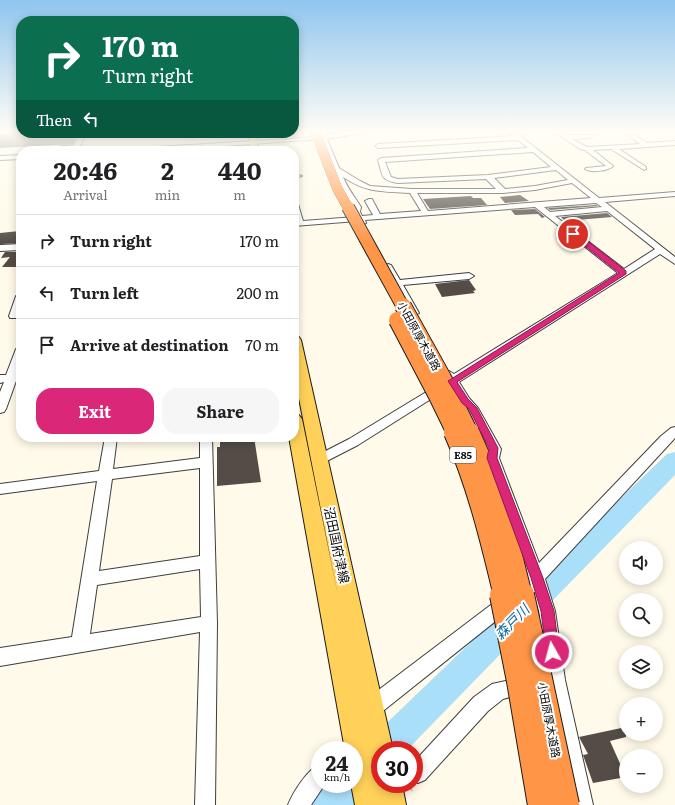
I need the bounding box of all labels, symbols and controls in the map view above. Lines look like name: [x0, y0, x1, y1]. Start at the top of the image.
text: 170 m: [102, 24, 179, 66]
icon: right: [36, 32, 88, 84]
text: Turn right: [102, 62, 193, 89]
text: Then: [36, 108, 72, 131]
icon: left: [80, 108, 102, 130]
text: 20:46: [54, 152, 117, 187]
text: 2: [161, 152, 174, 187]
text: 440: [218, 152, 261, 187]
text: Arrival: [63, 185, 108, 204]
text: min: [155, 185, 180, 204]
text: m: [233, 185, 246, 204]
pin: [556, 217, 590, 251]
icon: arrive: [562, 223, 584, 245]
text: Turn right: [70, 229, 152, 252]
text: 170 m: [240, 229, 279, 252]
icon: right: [36, 230, 58, 252]
text: Turn left: [70, 281, 139, 304]
text: 200 m: [237, 281, 279, 304]
icon: left: [36, 282, 58, 304]
street label: 小田原厚木道路: [394, 298, 446, 373]
text: Arrive at destination: [70, 333, 229, 356]
text: 70 m: [245, 333, 279, 356]
icon: arrive: [36, 334, 58, 356]
button: Exit: [36, 388, 154, 434]
button: Share: [162, 388, 279, 434]
road number: E85: [450, 447, 476, 463]
street label: 沼田国府津線: [320, 505, 355, 585]
map controls: [619, 541, 663, 793]
button: sound: [619, 541, 663, 585]
button: search: [619, 593, 663, 637]
water label: 森戸川: [489, 598, 535, 643]
position arrow: [531, 631, 573, 673]
button: layers: [619, 645, 663, 689]
street label: 小田原厚木道路: [535, 680, 565, 759]
button: +: [619, 697, 663, 741]
speed limit sign: 30: [371, 741, 423, 793]
text: 24: [326, 747, 348, 777]
button: −: [619, 749, 663, 793]
text: km/h: [324, 769, 350, 784]

